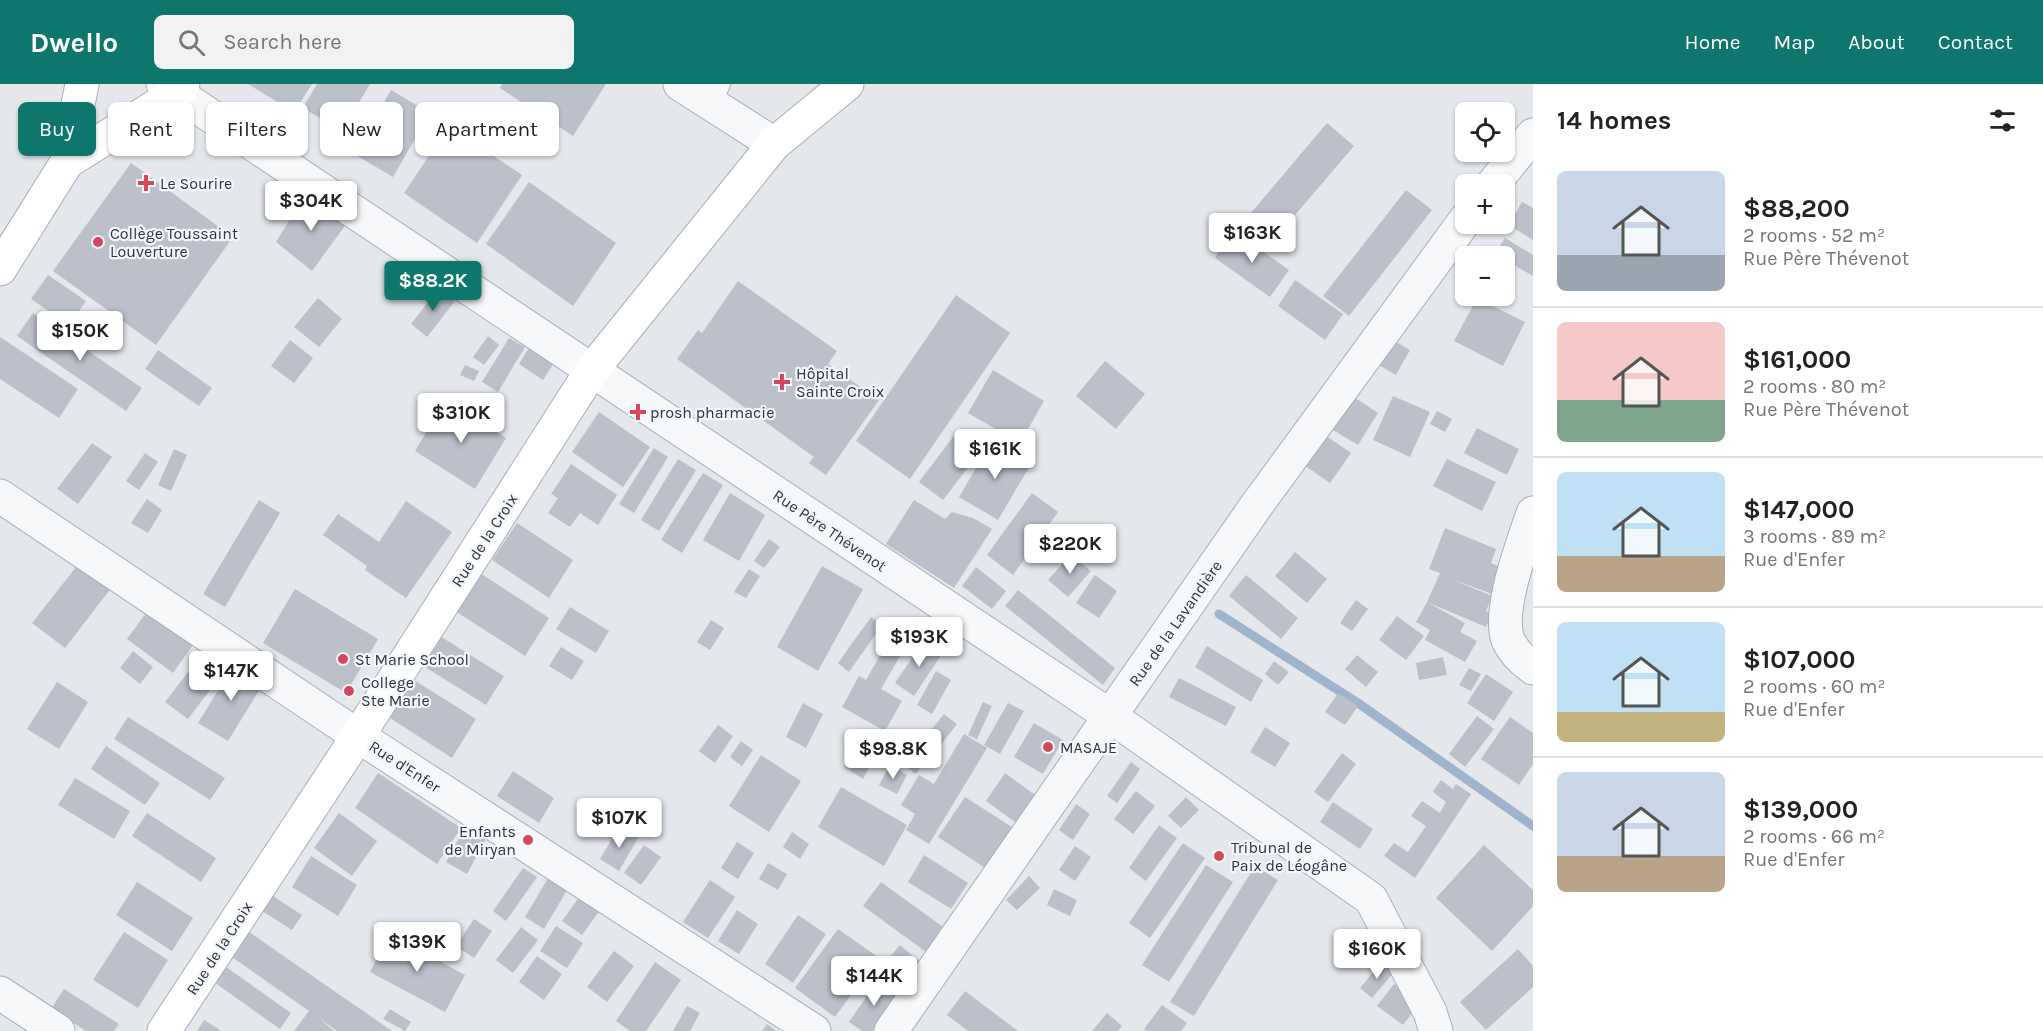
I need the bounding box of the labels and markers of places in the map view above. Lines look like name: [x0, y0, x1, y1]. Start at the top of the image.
marker: Le Sourire: [137, 174, 155, 192]
place label: Le Sourire: [160, 174, 232, 193]
pin: $304K: [269, 181, 353, 232]
pin: $163K: [1210, 213, 1294, 264]
place label: Collège Toussaint Louverture: [110, 224, 238, 261]
marker: Collège Toussaint Louverture: [91, 235, 105, 249]
pin: $88.2K: [384, 261, 482, 312]
pin: $150K: [38, 311, 122, 362]
place label: Hôpital Sainte Croix: [796, 364, 884, 401]
marker: Hôpital Sainte Croix: [773, 373, 791, 391]
pin: $310K: [419, 393, 503, 444]
place label: prosh pharmacie: [650, 403, 774, 422]
marker: prosh pharmacie: [631, 405, 645, 419]
pin: $161K: [953, 429, 1037, 480]
pin: $220K: [1028, 524, 1112, 575]
pin: $193K: [877, 617, 961, 668]
place label: St Marie School: [355, 650, 469, 669]
pin: $147K: [189, 651, 273, 702]
marker: St Marie School: [336, 652, 350, 666]
place label: College Ste Marie: [361, 673, 430, 710]
marker: College Ste Marie: [342, 684, 356, 698]
pin: $98.8K: [844, 729, 942, 780]
place label: MASAJE: [1060, 738, 1117, 757]
marker: MASAJE: [1041, 740, 1055, 754]
pin: $107K: [577, 798, 661, 849]
place label: Enfants de Miryan: [444, 822, 516, 859]
marker: Enfants de Miryan: [521, 833, 535, 847]
place label: Tribunal de Paix de Léogâne: [1231, 838, 1347, 875]
marker: Tribunal de Paix de Léogâne: [1212, 849, 1226, 863]
pin: $139K: [375, 922, 459, 973]
pin: $160K: [1335, 929, 1419, 980]
pin: $144K: [832, 956, 916, 1007]

